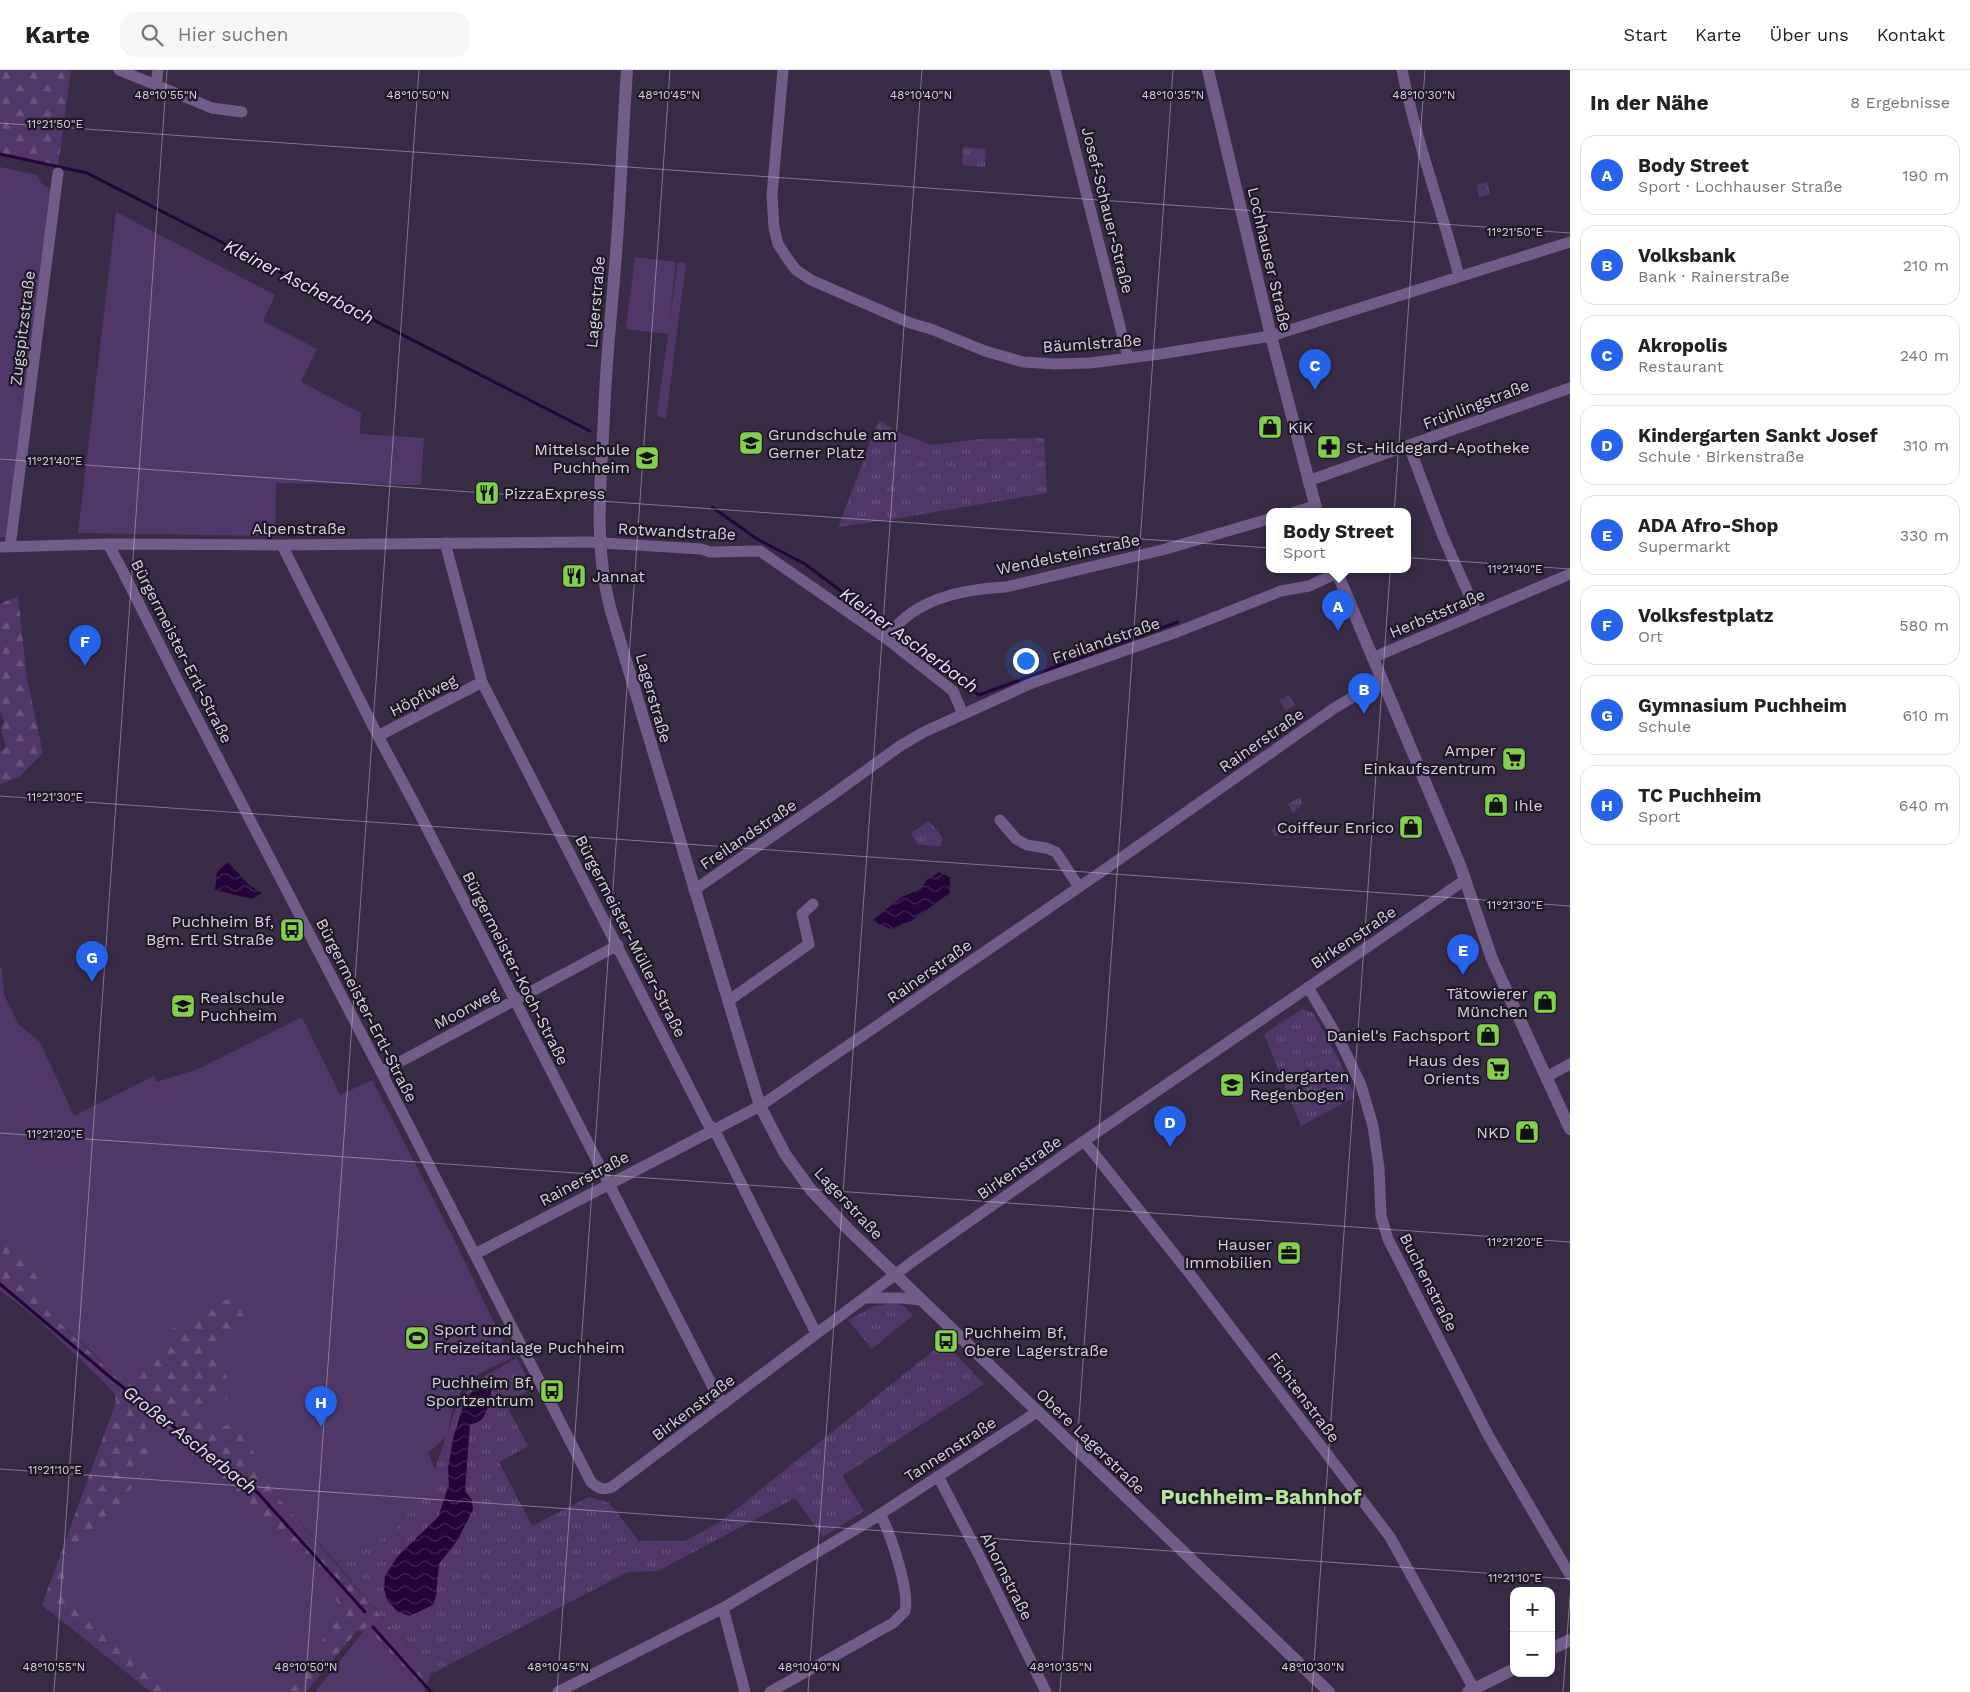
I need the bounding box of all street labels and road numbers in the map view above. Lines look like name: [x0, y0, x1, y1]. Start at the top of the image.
street label: Josef-Schauer-Straße: [1078, 125, 1137, 295]
street label: Lochhauser Straße: [1244, 185, 1295, 333]
street label: Lagerstraße: [582, 255, 609, 349]
street label: Zugspitzstraße: [6, 269, 39, 387]
street label: Bäumlstraße: [1042, 331, 1142, 356]
street label: Frühlingstraße: [1420, 375, 1532, 434]
street label: Alpenstraße: [252, 519, 346, 538]
street label: Rotwandstraße: [617, 519, 737, 544]
street label: Wendelsteinstraße: [995, 530, 1142, 579]
street label: Bürgermeister-Ertl-Straße: [127, 556, 236, 746]
street label: Herbststraße: [1386, 585, 1488, 642]
street label: Freilandstraße: [1050, 613, 1162, 668]
street label: Lagerstraße: [632, 651, 675, 745]
street label: Höpflweg: [386, 670, 460, 720]
street label: Rainerstraße: [1215, 704, 1307, 777]
street label: Freilandstraße: [696, 795, 800, 874]
street label: Bürgermeister-Müller-Straße: [571, 832, 690, 1040]
street label: Bürgermeister-Koch-Straße: [458, 868, 573, 1068]
street label: Birkenstraße: [1307, 902, 1400, 973]
street label: Bürgermeister-Ertl-Straße: [312, 915, 421, 1105]
street label: Rainerstraße: [883, 935, 975, 1008]
street label: Moorweg: [431, 983, 502, 1033]
street label: Birkenstraße: [973, 1131, 1065, 1204]
street label: Rainerstraße: [536, 1147, 632, 1210]
street label: Lagerstraße: [810, 1163, 887, 1244]
street label: Buchenstraße: [1396, 1230, 1462, 1335]
street label: Fichtenstraße: [1263, 1348, 1344, 1446]
street label: Birkenstraße: [648, 1370, 738, 1445]
street label: Obere Lagerstraße: [1032, 1384, 1149, 1498]
street label: Tannenstraße: [901, 1413, 1000, 1486]
street label: Ahornstraße: [976, 1529, 1037, 1623]

